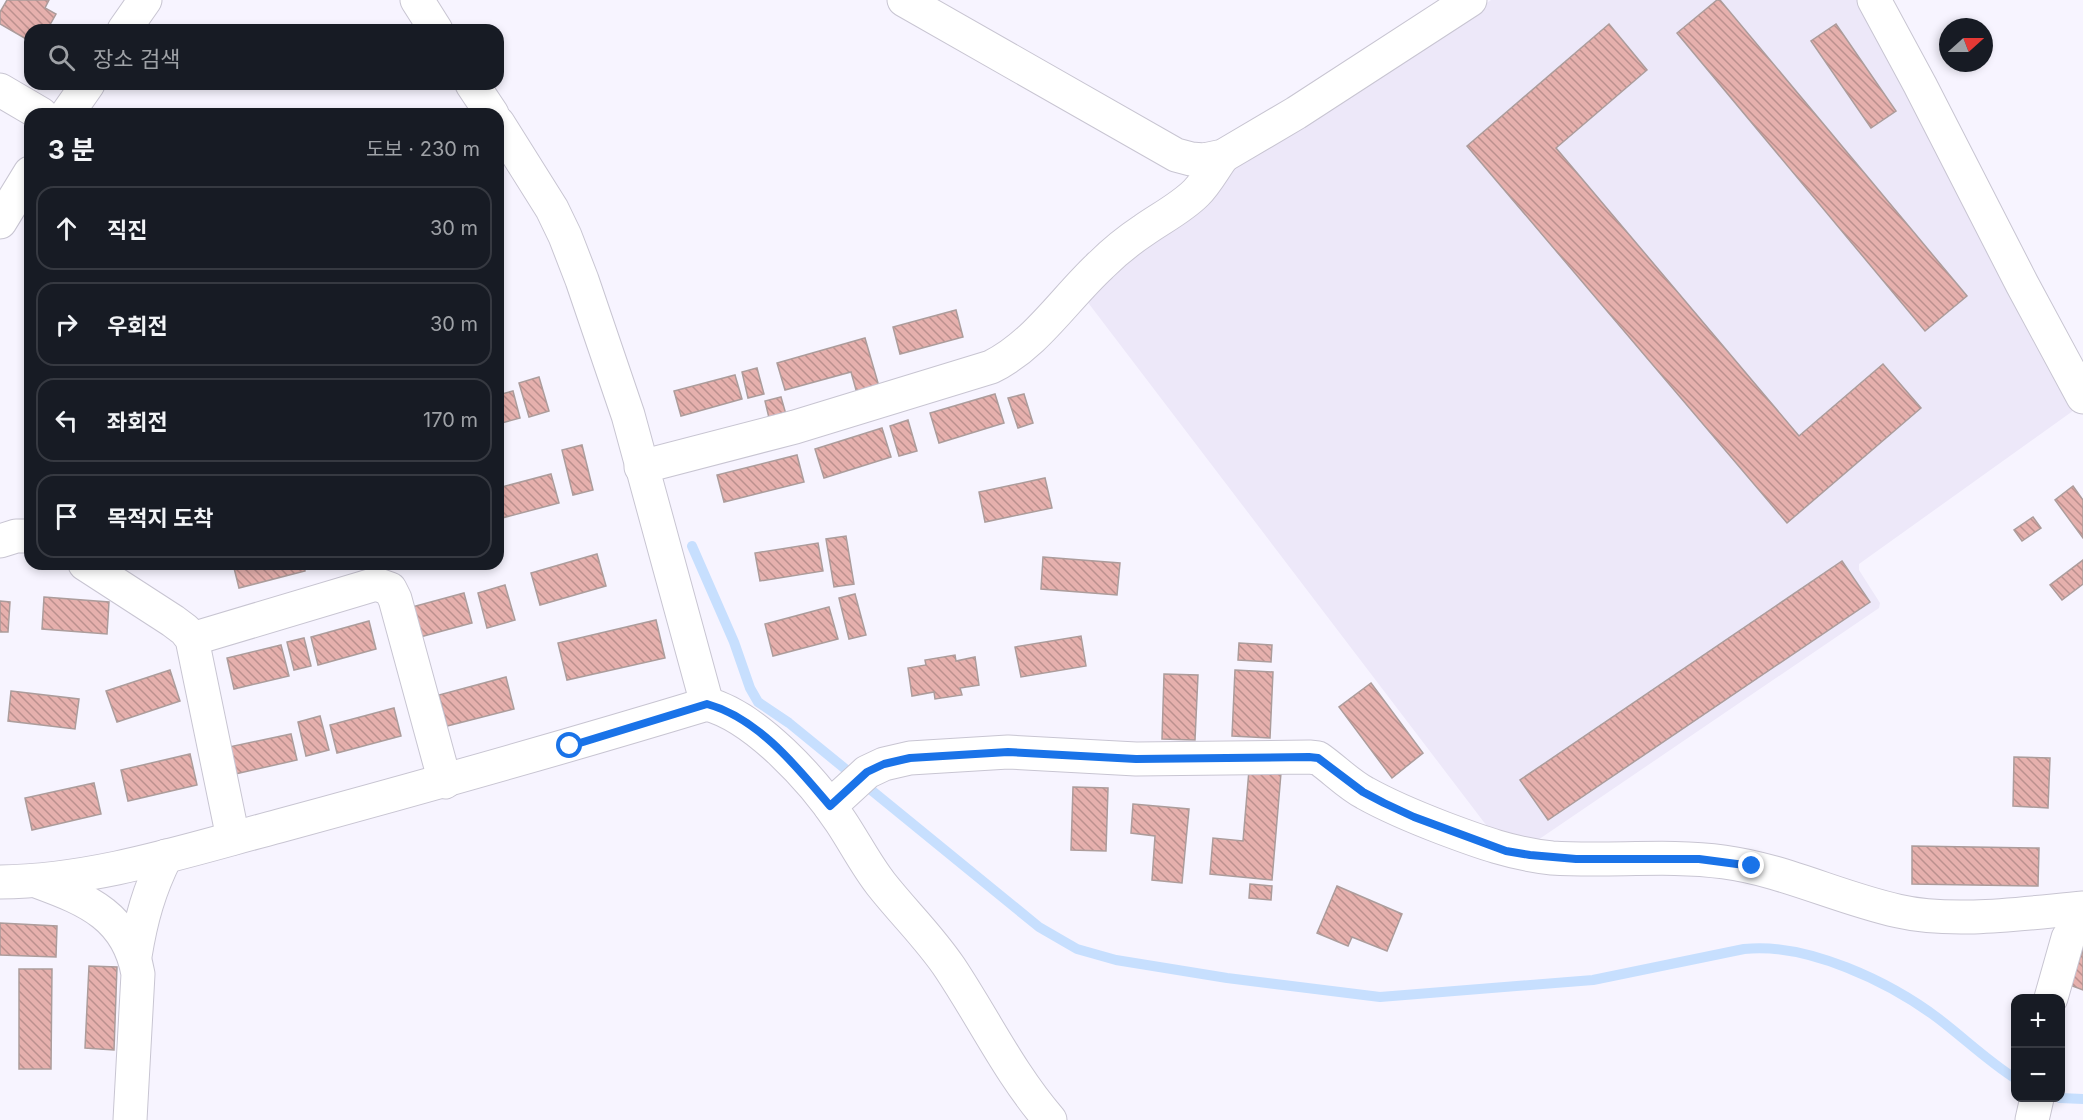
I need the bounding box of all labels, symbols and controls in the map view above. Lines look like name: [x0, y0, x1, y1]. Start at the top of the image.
north arrow: [1939, 18, 1993, 72]
search box: [24, 24, 504, 90]
icon: search: [45, 41, 78, 74]
text: 장소 검색: [93, 46, 180, 72]
text: 3 분: [48, 134, 95, 165]
text: 도보 · 230 m: [366, 137, 480, 161]
icon: ahead: [50, 212, 83, 245]
text: 30 m: [430, 216, 478, 240]
text: 직진: [107, 217, 147, 243]
icon: right: [50, 308, 83, 341]
text: 30 m: [430, 312, 478, 336]
text: 우회전: [107, 313, 168, 339]
icon: left: [50, 404, 83, 437]
text: 170 m: [423, 408, 478, 432]
text: 좌회전: [107, 409, 168, 435]
icon: arrive: [50, 500, 83, 533]
text: 목적지 도착: [107, 505, 213, 531]
route start: [556, 732, 582, 758]
route end: [1738, 852, 1764, 878]
map controls: [2011, 994, 2065, 1102]
button: +: [2011, 994, 2065, 1048]
button: −: [2011, 1048, 2065, 1102]

